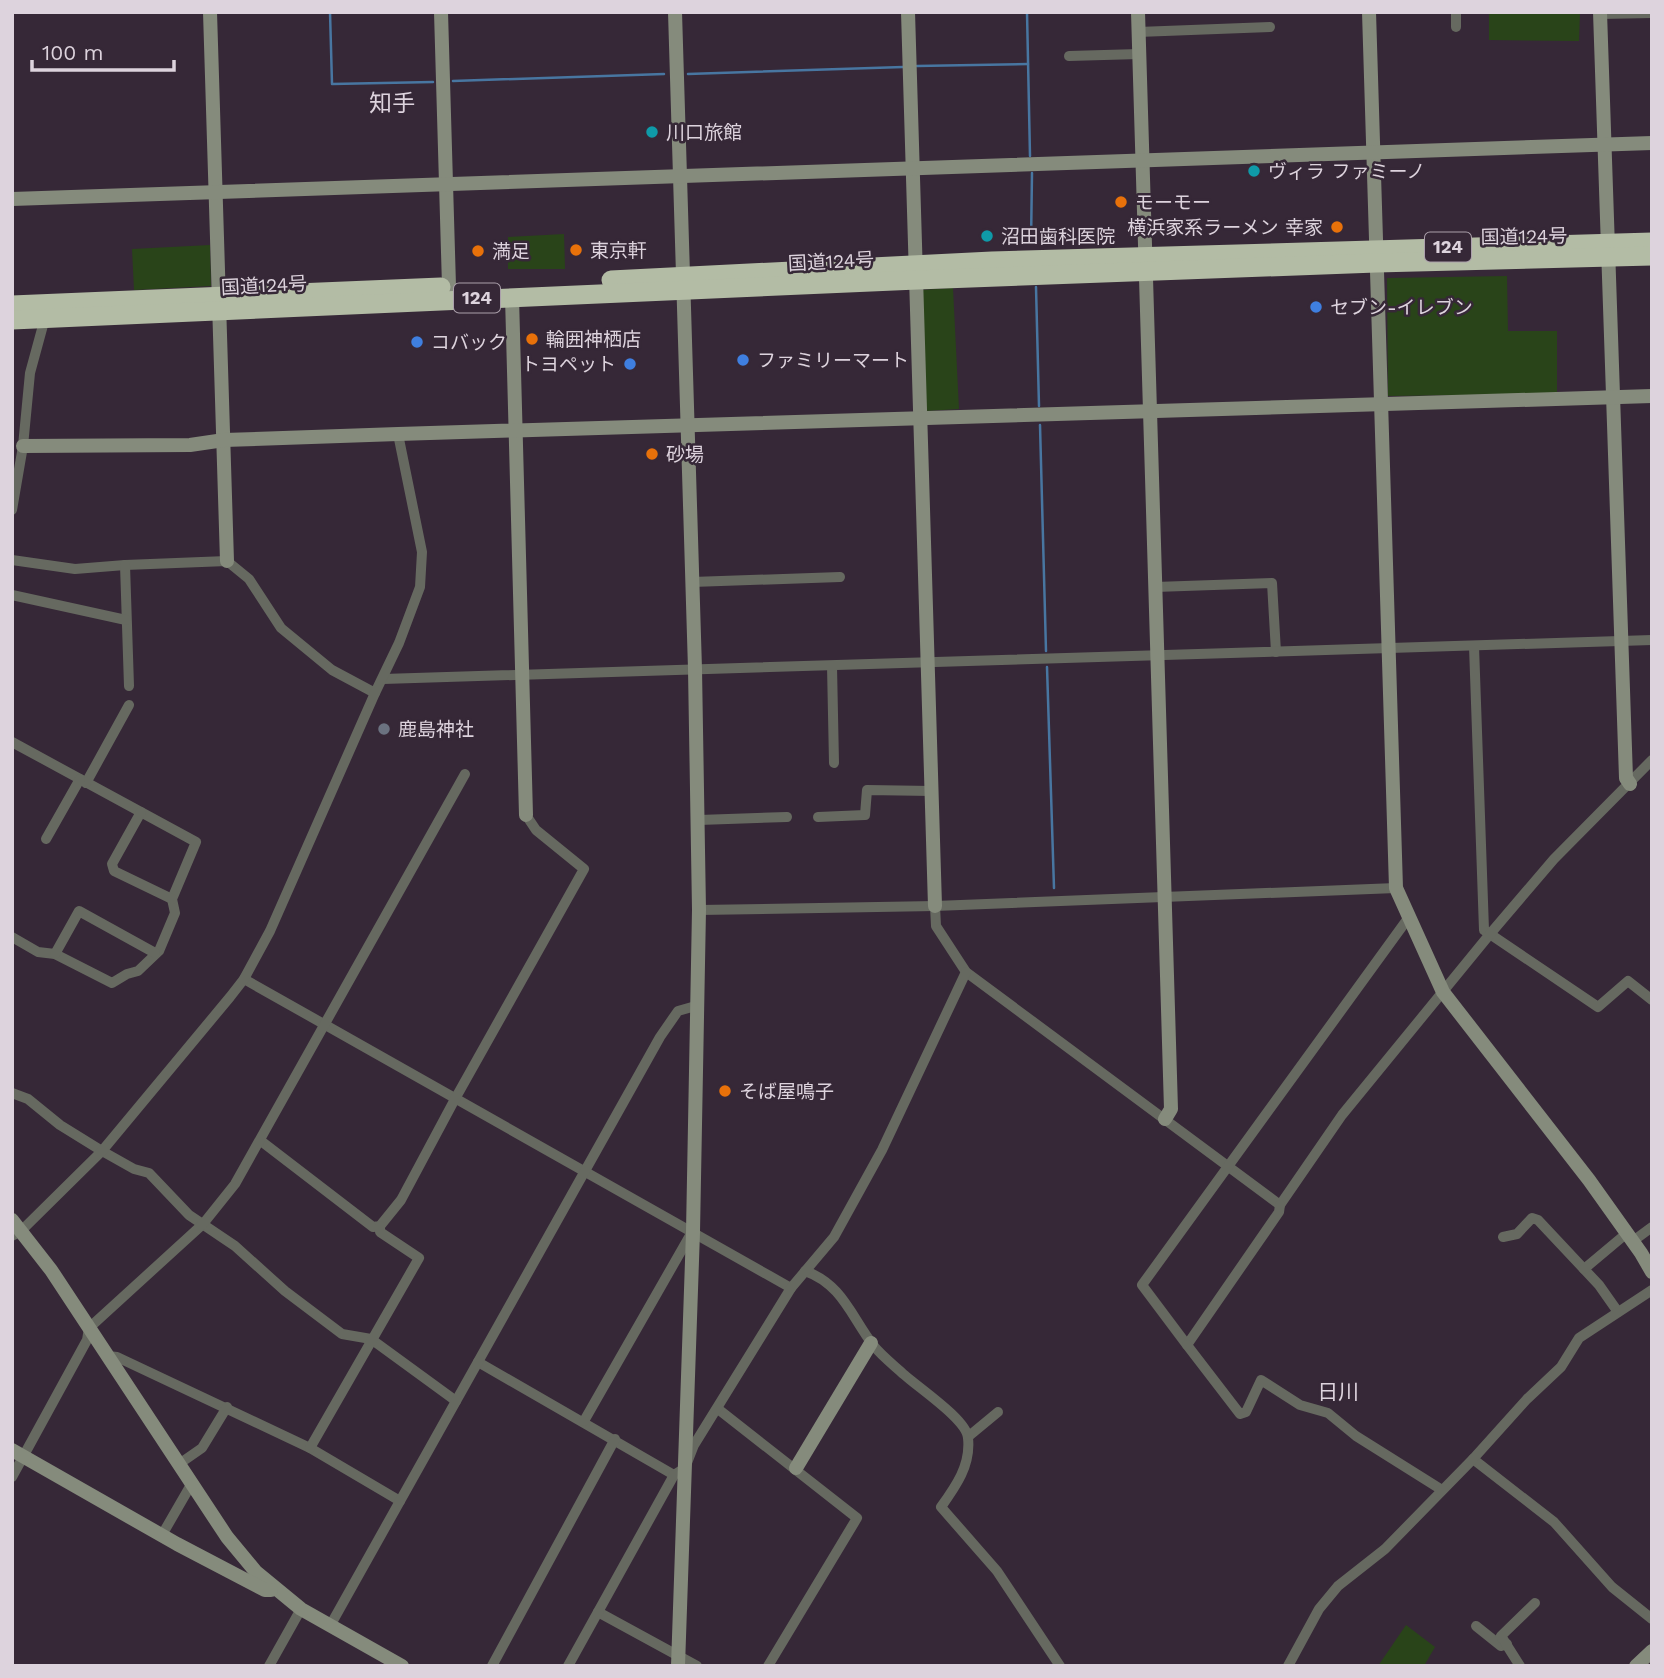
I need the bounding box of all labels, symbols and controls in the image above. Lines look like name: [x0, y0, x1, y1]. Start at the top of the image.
scale bar: [32, 28, 173, 72]
text: 100 m: [42, 40, 104, 65]
district label: 知手: [369, 90, 415, 117]
place label: 川口旅館: [666, 121, 742, 144]
marker: 川口旅館: [644, 124, 660, 140]
place label: ヴィラ ファミーノ: [1268, 160, 1425, 183]
marker: ヴィラ ファミーノ: [1246, 163, 1262, 179]
place label: モーモー: [1135, 191, 1211, 214]
marker: モーモー: [1113, 194, 1129, 210]
place label: 横浜家系ラーメン 幸家: [1127, 216, 1323, 239]
marker: 横浜家系ラーメン 幸家: [1329, 219, 1345, 235]
street label: 国道124号: [1481, 224, 1567, 249]
place label: 沼田歯科医院: [1001, 225, 1115, 248]
marker: 沼田歯科医院: [979, 228, 995, 244]
road number: 124: [1425, 232, 1471, 262]
place label: 東京軒: [590, 239, 647, 262]
place label: 満足: [492, 240, 530, 263]
marker: 東京軒: [568, 242, 584, 258]
marker: 満足: [470, 243, 486, 259]
street label: 国道124号: [787, 248, 875, 275]
street label: 国道124号: [220, 272, 308, 299]
road number: 124: [454, 284, 500, 312]
place label: セブン-イレブン: [1330, 296, 1473, 319]
marker: セブン-イレブン: [1308, 299, 1324, 315]
place label: 輪囲神栖店: [546, 328, 641, 351]
place label: コバック: [431, 331, 507, 354]
marker: 輪囲神栖店: [524, 331, 540, 347]
marker: コバック: [409, 334, 425, 350]
place label: ファミリーマート: [757, 349, 909, 372]
marker: ファミリーマート: [735, 352, 751, 368]
place label: トヨペット: [521, 353, 616, 376]
marker: トヨペット: [622, 356, 638, 372]
place label: 砂場: [666, 443, 704, 466]
marker: 砂場: [644, 446, 660, 462]
place label: 鹿島神社: [398, 718, 474, 741]
marker: 鹿島神社: [376, 721, 392, 737]
place label: そば屋鳴子: [739, 1080, 834, 1103]
marker: そば屋鳴子: [717, 1083, 733, 1099]
district label: 日川: [1317, 1379, 1359, 1404]

